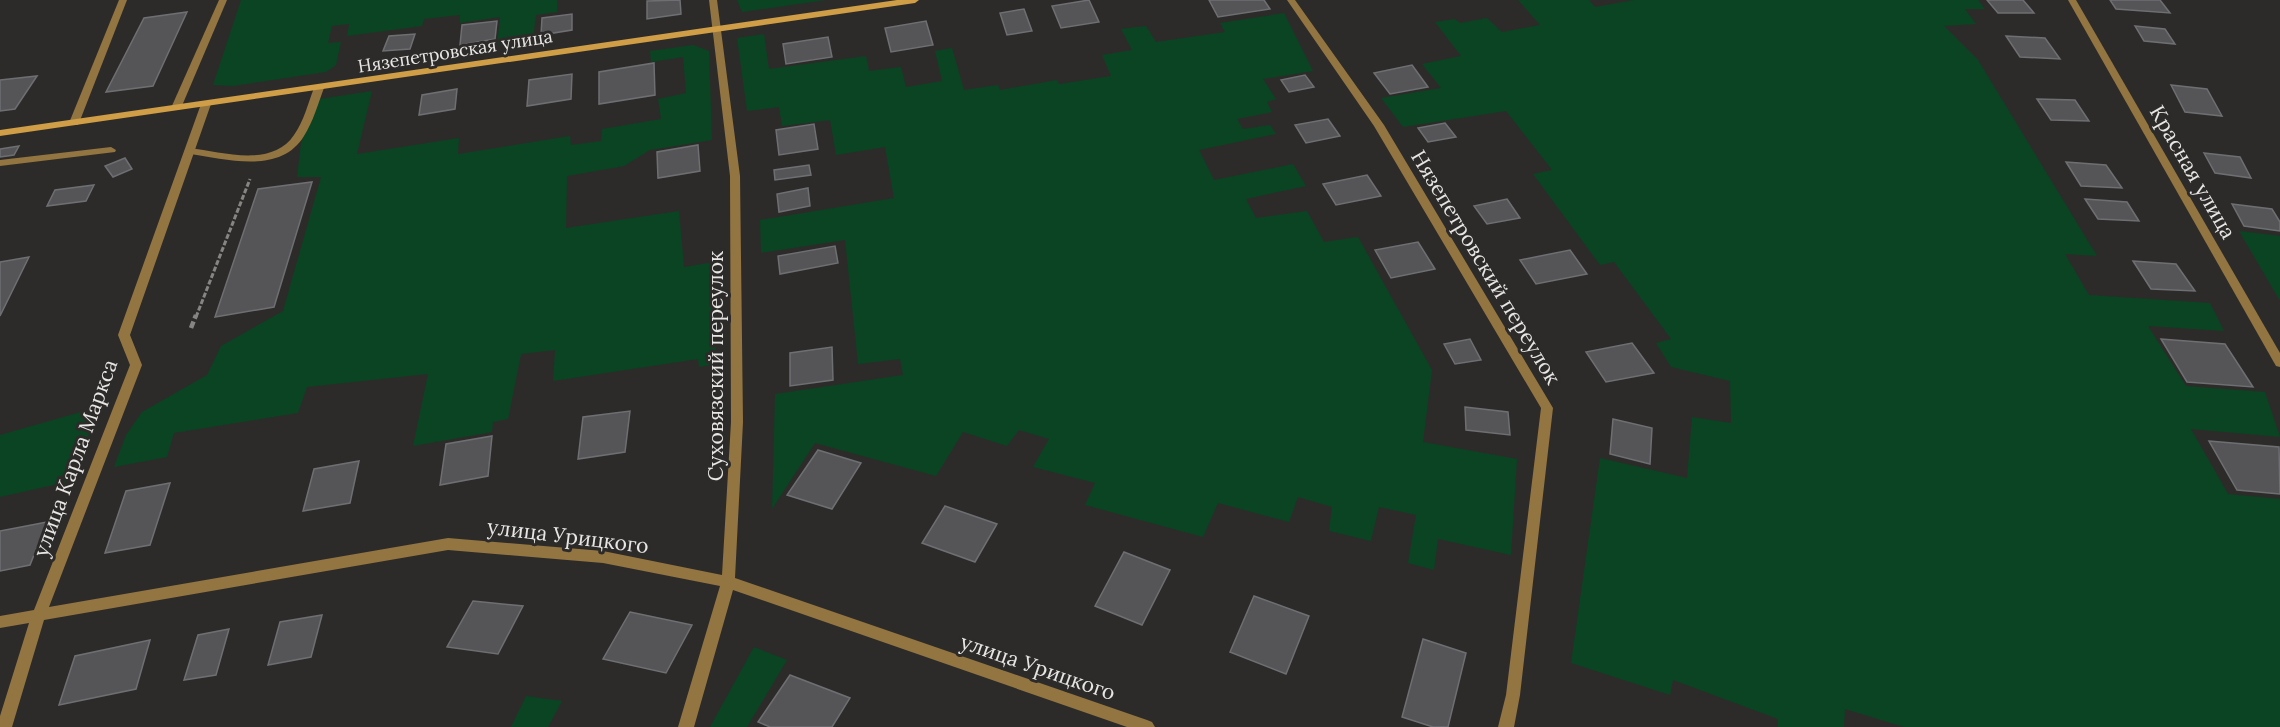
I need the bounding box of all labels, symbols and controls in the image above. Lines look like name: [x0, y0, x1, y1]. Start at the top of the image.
street label: Нязепетровская улица: [356, 24, 554, 78]
street label: Красная улица: [2144, 100, 2242, 244]
street label: Нязепетровский переулок: [1405, 145, 1567, 390]
street label: Суховязский переулок: [702, 250, 729, 481]
street label: улица Карла Маркса: [27, 355, 123, 560]
street label: улица Урицкого: [486, 513, 650, 559]
street label: улица Урицкого: [957, 628, 1119, 706]

